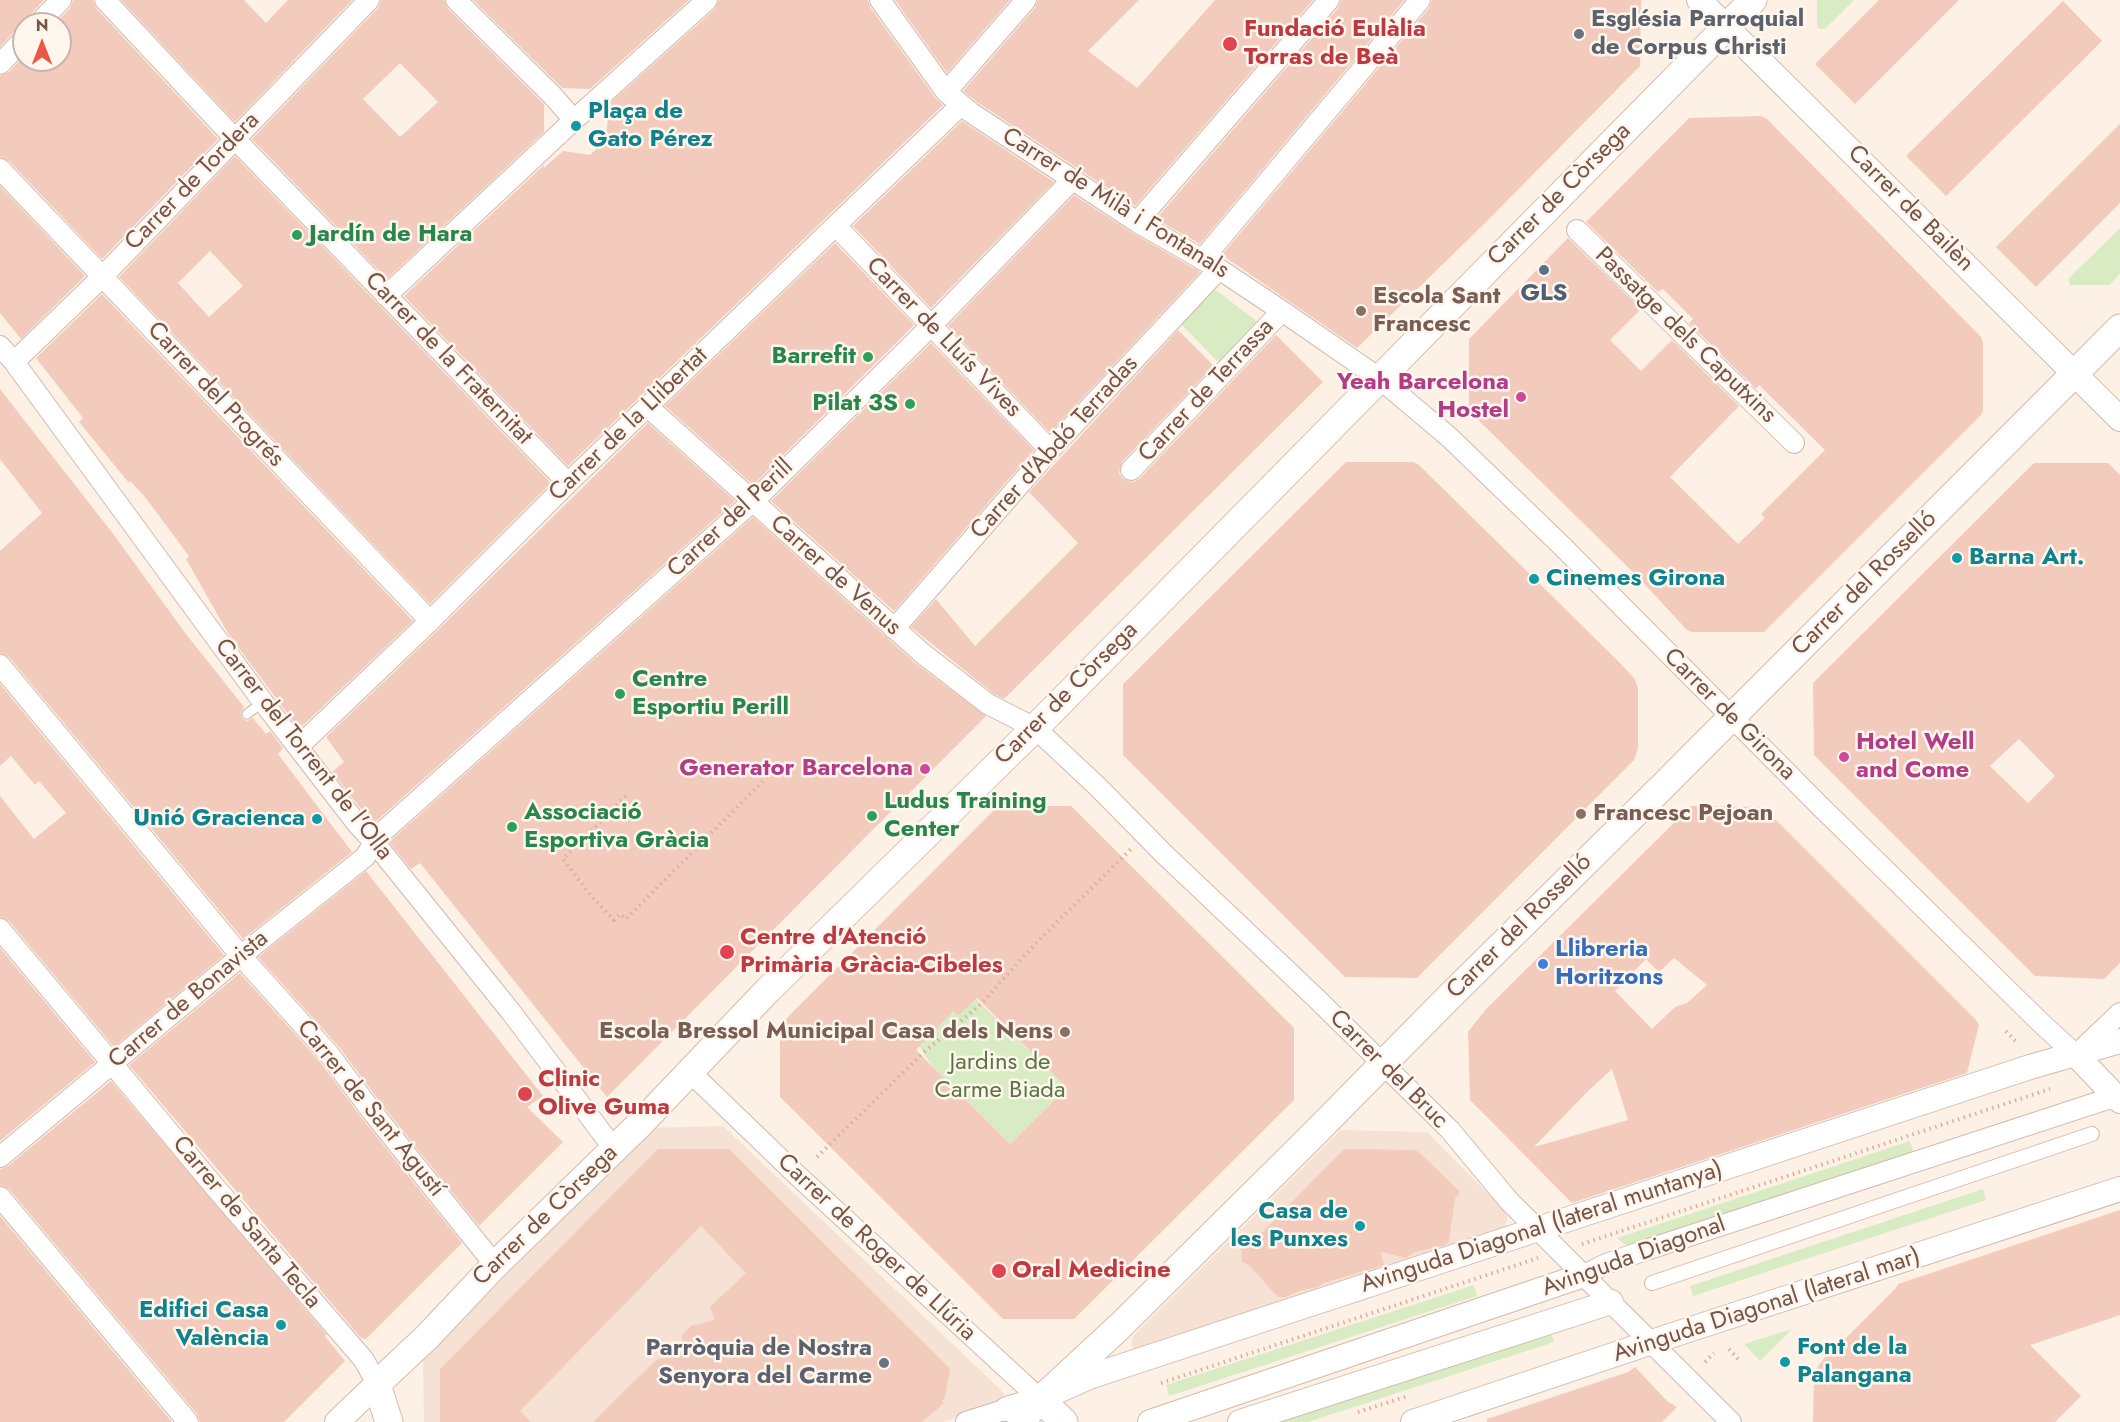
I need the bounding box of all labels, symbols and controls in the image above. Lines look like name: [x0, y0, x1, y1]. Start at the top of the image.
place label: Església Parroquial de Corpus Christi: [1591, 6, 1804, 62]
north arrow: [12, 12, 72, 72]
text: N: [36, 14, 48, 37]
place label: Fundació Eulàlia Torras de Beà: [1244, 16, 1426, 72]
marker: Església Parroquial de Corpus Christi: [1572, 27, 1586, 41]
marker: Fundació Eulàlia Torras de Beà: [1221, 35, 1239, 53]
place label: Plaça de Gato Pérez: [588, 98, 713, 154]
street label: Carrer de Tordera: [120, 107, 266, 257]
street label: Carrer de Còrsega: [1483, 118, 1637, 272]
marker: Plaça de Gato Pérez: [569, 119, 583, 133]
street label: Carrer de Milà i Fontanals: [996, 122, 1234, 286]
street label: Carrer de Bailèn: [1841, 140, 1979, 278]
place label: Jardín de Hara: [309, 221, 473, 249]
marker: Jardín de Hara: [290, 228, 304, 242]
street label: Passatge dels Caputxins: [1588, 242, 1782, 430]
street label: Carrer de Lluís Vives: [859, 252, 1027, 424]
marker: GLS: [1537, 263, 1551, 277]
street label: Carrer de la Fraternitat: [358, 267, 538, 451]
place label: GLS: [1520, 280, 1568, 308]
place label: Escola Sant Francesc: [1373, 283, 1500, 339]
marker: Escola Sant Francesc: [1354, 304, 1368, 318]
street label: Carrer de Terrassa: [1133, 313, 1281, 469]
street label: Carrer del Progrés: [140, 316, 290, 474]
street label: Carrer de la Llibertat: [544, 342, 714, 508]
place label: Barrefit: [771, 343, 856, 371]
marker: Barrefit: [861, 350, 875, 364]
street label: Carrer d'Abdó Terradas: [965, 351, 1145, 545]
place label: Yeah Barcelona Hostel: [1337, 369, 1509, 425]
place label: Pilat 3S: [812, 390, 898, 418]
marker: Yeah Barcelona Hostel: [1514, 390, 1528, 404]
marker: Pilat 3S: [903, 397, 917, 411]
street label: Carrer del Perill: [662, 454, 800, 584]
street label: Carrer del Rosselló: [1787, 506, 1943, 662]
street label: Carrer de Venus: [764, 510, 906, 642]
place label: Barna Art.: [1969, 544, 2085, 572]
marker: Barna Art.: [1950, 551, 1964, 565]
place label: Cinemes Girona: [1546, 565, 1725, 593]
marker: Cinemes Girona: [1527, 572, 1541, 586]
street label: Carrer de Còrsega: [990, 617, 1144, 771]
street label: Carrer del Torrent de l'Olla: [208, 634, 398, 866]
street label: Carrer de Girona: [1657, 643, 1801, 787]
place label: Centre Esportiu Perill: [632, 666, 789, 722]
marker: Centre Esportiu Perill: [613, 687, 627, 701]
place label: Hotel Well and Come: [1856, 729, 1974, 785]
marker: Hotel Well and Come: [1837, 750, 1851, 764]
place label: Generator Barcelona: [679, 755, 913, 783]
marker: Generator Barcelona: [918, 762, 932, 776]
place label: Ludus Training Center: [884, 788, 1047, 844]
place label: Associació Esportiva Gràcia: [524, 799, 709, 855]
place label: Francesc Pejoan: [1593, 800, 1773, 828]
place label: Unió Gracienca: [133, 805, 305, 833]
marker: Francesc Pejoan: [1574, 807, 1588, 821]
marker: Ludus Training Center: [865, 809, 879, 823]
marker: Unió Gracienca: [310, 812, 324, 826]
marker: Associació Esportiva Gràcia: [505, 820, 519, 834]
street label: Carrer del Rosselló: [1442, 849, 1598, 1005]
place label: Centre d'Atenció Primària Gràcia-Cibeles: [740, 924, 1003, 980]
street label: Carrer de Bonavista: [103, 925, 275, 1075]
place label: Llibreria Horitzons: [1555, 936, 1663, 992]
marker: Centre d'Atenció Primària Gràcia-Cibeles: [718, 943, 736, 961]
marker: Llibreria Horitzons: [1536, 957, 1550, 971]
street label: Carrer del Bruc: [1323, 1005, 1453, 1135]
street label: Carrer de Sant Agustí: [290, 1015, 450, 1203]
place label: Escola Bressol Municipal Casa dels Nens: [599, 1018, 1053, 1046]
marker: Escola Bressol Municipal Casa dels Nens: [1058, 1025, 1072, 1039]
park label: Jardins de Carme Biada: [935, 1049, 1065, 1105]
place label: Clinic Olive Guma: [538, 1066, 670, 1122]
marker: Clinic Olive Guma: [516, 1085, 534, 1103]
street label: Carrer de Santa Tecla: [165, 1131, 327, 1315]
street label: Carrer de Còrsega: [468, 1140, 624, 1292]
street label: Carrer de Roger de Llúria: [771, 1148, 981, 1348]
street label: Avinguda Diagonal (lateral muntanya): [1357, 1156, 1727, 1300]
place label: Casa de les Punxes: [1230, 1198, 1348, 1254]
street label: Avinguda Diagonal: [1538, 1210, 1730, 1304]
marker: Casa de les Punxes: [1353, 1219, 1367, 1233]
street label: Avinguda Diagonal (lateral mar): [1610, 1243, 1924, 1369]
place label: Oral Medicine: [1012, 1257, 1171, 1285]
marker: Oral Medicine: [990, 1262, 1008, 1280]
place label: Edifici Casa València: [139, 1297, 269, 1353]
marker: Edifici Casa València: [274, 1318, 288, 1332]
place label: Font de la Palangana: [1797, 1334, 1912, 1390]
place label: Parròquia de Nostra Senyora del Carme: [646, 1335, 872, 1391]
marker: Font de la Palangana: [1778, 1355, 1792, 1369]
marker: Parròquia de Nostra Senyora del Carme: [877, 1356, 891, 1370]

